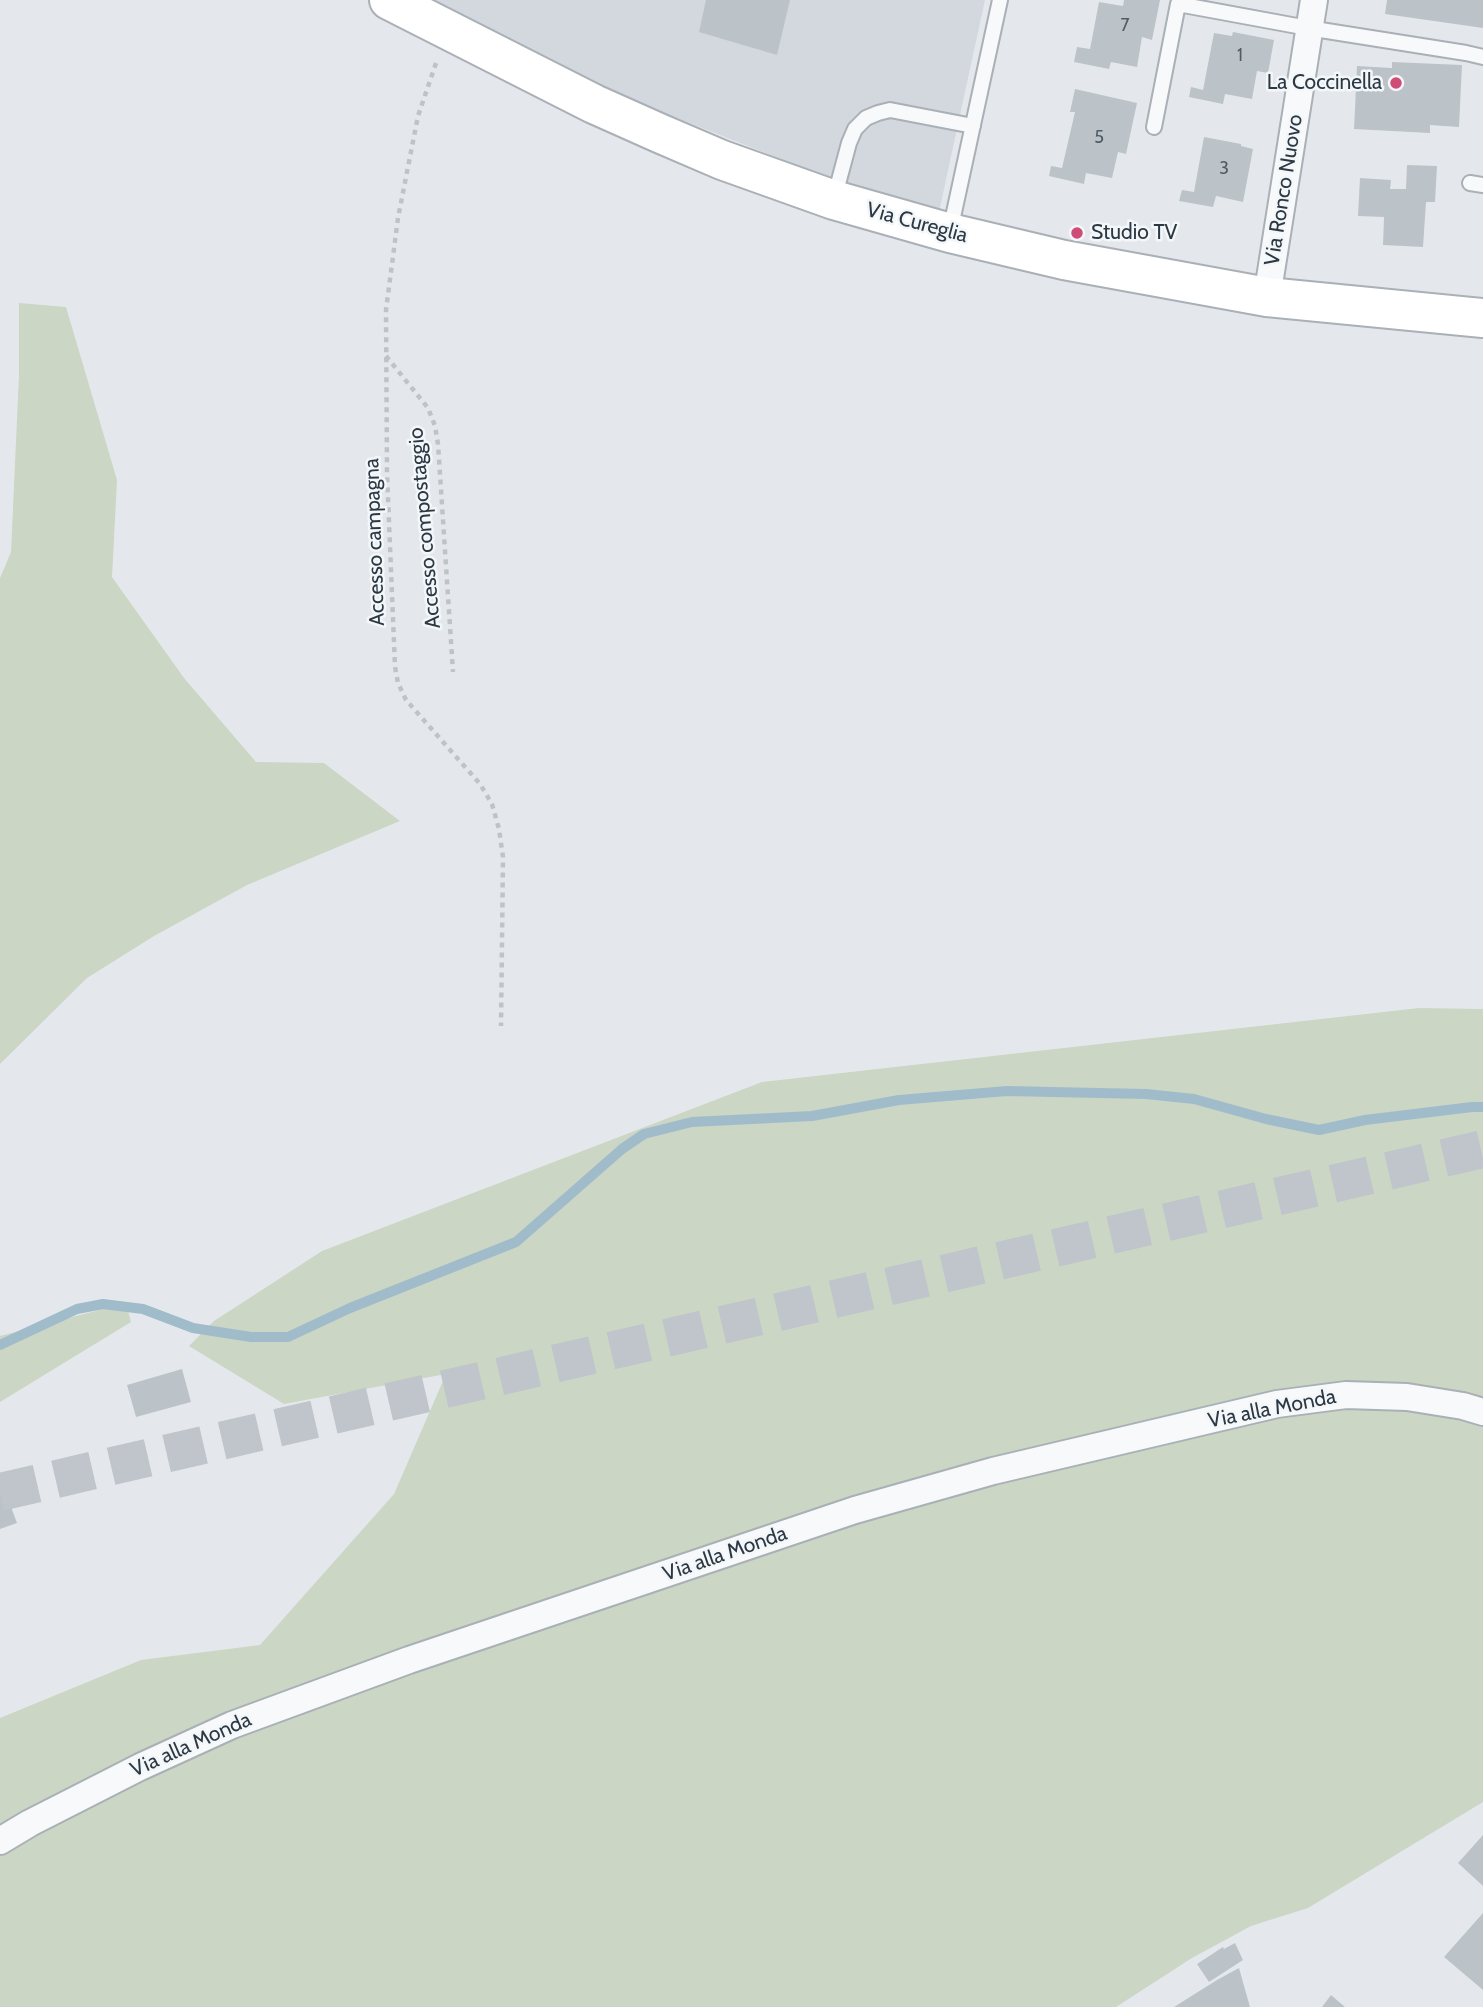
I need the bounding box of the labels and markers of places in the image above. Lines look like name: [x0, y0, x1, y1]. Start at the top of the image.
place label: La Coccinella: [1267, 70, 1382, 96]
marker: La Coccinella: [1388, 75, 1404, 91]
place label: Studio TV: [1091, 220, 1177, 246]
marker: Studio TV: [1069, 225, 1085, 241]

